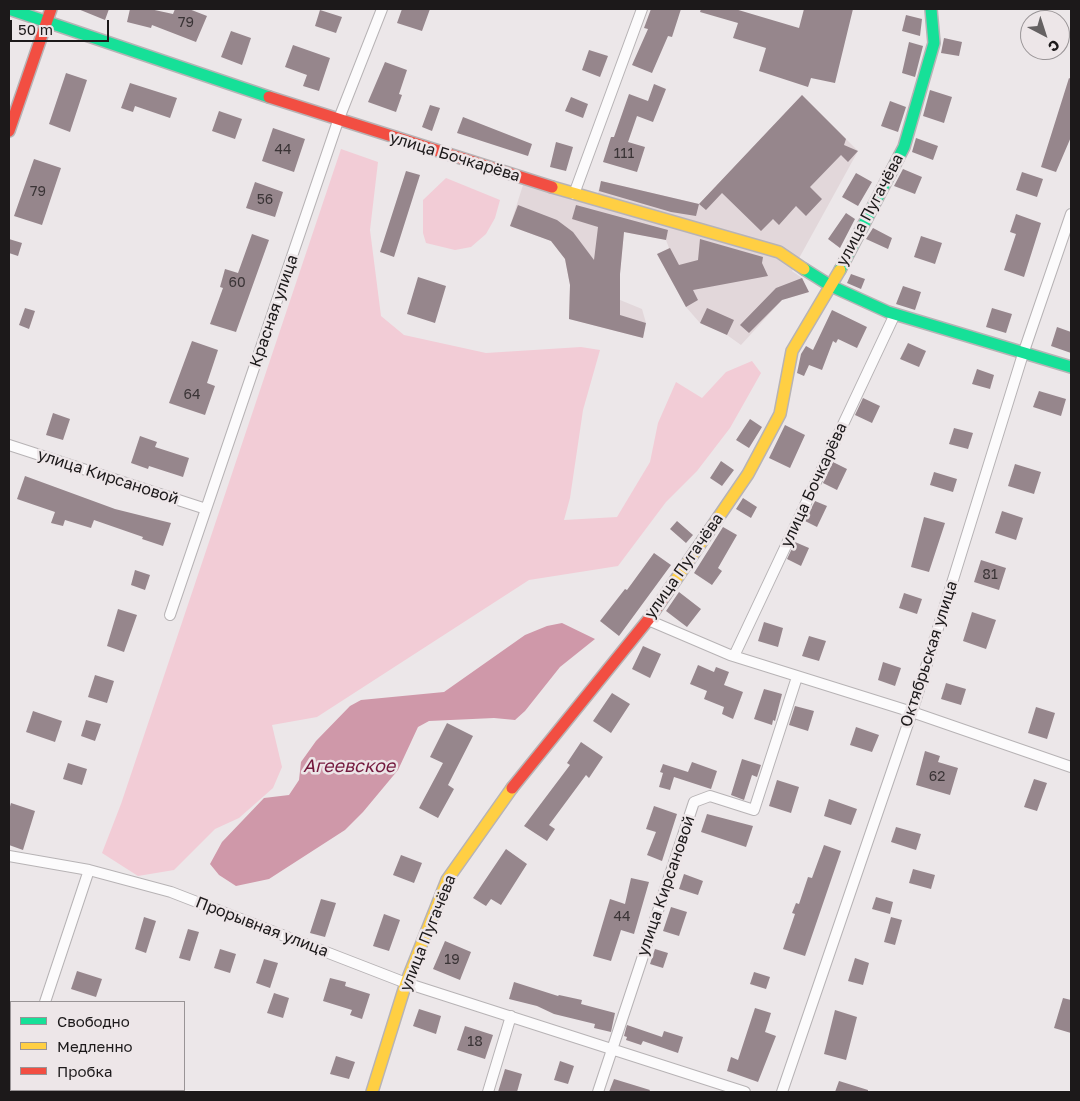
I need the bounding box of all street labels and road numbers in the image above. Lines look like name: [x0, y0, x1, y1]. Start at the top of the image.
street label: улица Бочкарёва: [388, 128, 522, 186]
street label: улица Пугачёва: [832, 151, 908, 269]
street label: Красная улица: [246, 252, 302, 370]
street label: улица Бочкарёва: [777, 420, 851, 550]
street label: улица Кирсановой: [35, 445, 181, 509]
street label: улица Пугачёва: [641, 510, 727, 622]
street label: Октябрьская улица: [896, 578, 962, 730]
street label: улица Кирсановой: [633, 813, 699, 959]
street label: улица Пугачёва: [396, 872, 460, 994]
street label: Прорывная улица: [193, 893, 331, 961]

